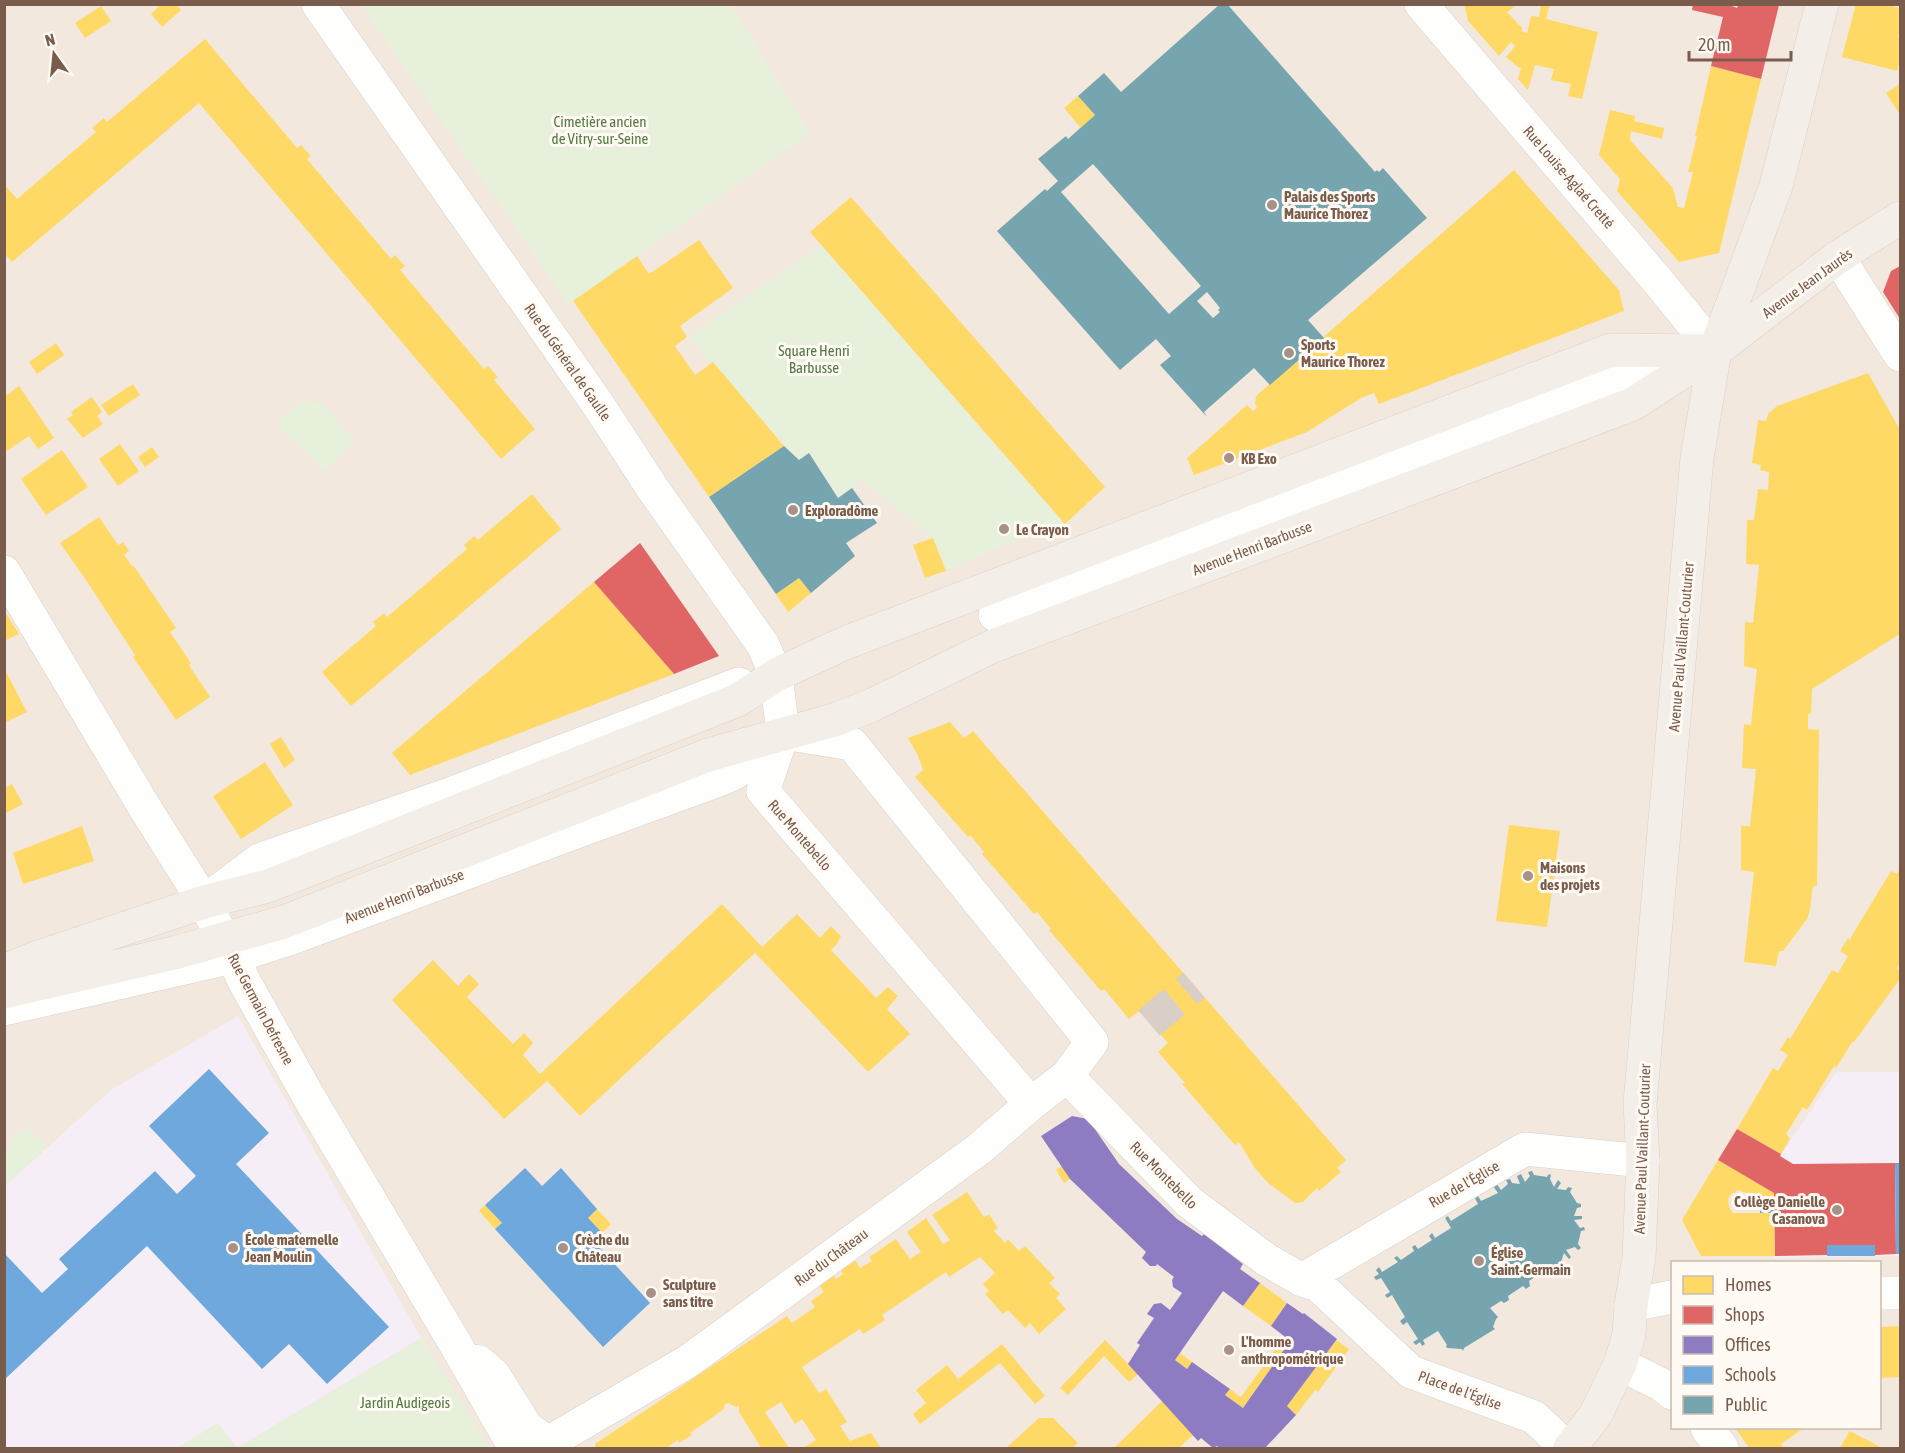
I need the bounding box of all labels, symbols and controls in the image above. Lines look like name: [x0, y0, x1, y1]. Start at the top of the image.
north arrow: [24, 24, 84, 84]
scale bar: [1689, 24, 1791, 62]
text: N: [43, 30, 57, 49]
text: 20 m: [1698, 34, 1730, 55]
park label: Cimetière ancien de Vitry-sur-Seine: [552, 113, 649, 147]
street label: Rue Louise-Aglaé Cretté: [1520, 122, 1618, 232]
place label: Palais des Sports Maurice Thorez: [1284, 188, 1376, 222]
marker: Palais des Sports Maurice Thorez: [1265, 198, 1279, 212]
street label: Avenue Jean Jaurès: [1759, 245, 1855, 321]
street label: Rue du Général de Gaulle: [521, 300, 615, 424]
place label: Sports Maurice Thorez: [1301, 336, 1385, 370]
park label: Square Henri Barbusse: [778, 342, 850, 376]
marker: Sports Maurice Thorez: [1282, 346, 1296, 360]
place label: KB Exo: [1241, 450, 1277, 467]
marker: KB Exo: [1222, 451, 1236, 465]
place label: Exploradôme: [805, 502, 878, 519]
marker: Exploradôme: [786, 503, 800, 517]
street label: Avenue Henri Barbusse: [1190, 517, 1314, 579]
place label: Le Crayon: [1016, 521, 1069, 538]
marker: Le Crayon: [997, 522, 1011, 536]
street label: Avenue Paul Vaillant-Couturier: [1665, 561, 1697, 733]
street label: Rue Montebello: [765, 796, 835, 874]
place label: Maisons des projets: [1540, 859, 1600, 893]
street label: Avenue Henri Barbusse: [342, 865, 466, 927]
marker: Maisons des projets: [1521, 869, 1535, 883]
street label: Rue Germain Defresne: [225, 951, 298, 1068]
street label: Avenue Paul Vaillant-Couturier: [1631, 1063, 1653, 1234]
street label: Rue Montebello: [1127, 1138, 1201, 1212]
street label: Rue de l'Église: [1426, 1157, 1502, 1211]
place label: Collège Danielle Casanova: [1734, 1193, 1825, 1227]
marker: Collège Danielle Casanova: [1830, 1203, 1844, 1217]
street label: Rue du Château: [791, 1225, 871, 1289]
place label: École maternelle Jean Moulin: [244, 1231, 339, 1265]
place label: Crèche du Château: [575, 1231, 629, 1265]
marker: École maternelle Jean Moulin: [226, 1241, 240, 1255]
marker: Crèche du Château: [556, 1241, 570, 1255]
place label: Église Saint-Germain: [1491, 1244, 1571, 1278]
marker: Église Saint-Germain: [1472, 1254, 1486, 1268]
legend: [1671, 1261, 1881, 1429]
text: Homes: [1725, 1274, 1771, 1295]
place label: Sculpture sans titre: [663, 1276, 716, 1310]
marker: Sculpture sans titre: [644, 1286, 658, 1300]
text: Shops: [1725, 1304, 1765, 1325]
place label: L'homme anthropométrique: [1241, 1333, 1344, 1367]
text: Offices: [1725, 1334, 1771, 1355]
marker: L'homme anthropométrique: [1222, 1343, 1236, 1357]
text: Schools: [1725, 1364, 1776, 1385]
street label: Place de l'Église: [1416, 1367, 1504, 1413]
park label: Jardin Audigeois: [360, 1394, 450, 1411]
text: Public: [1725, 1394, 1767, 1415]

